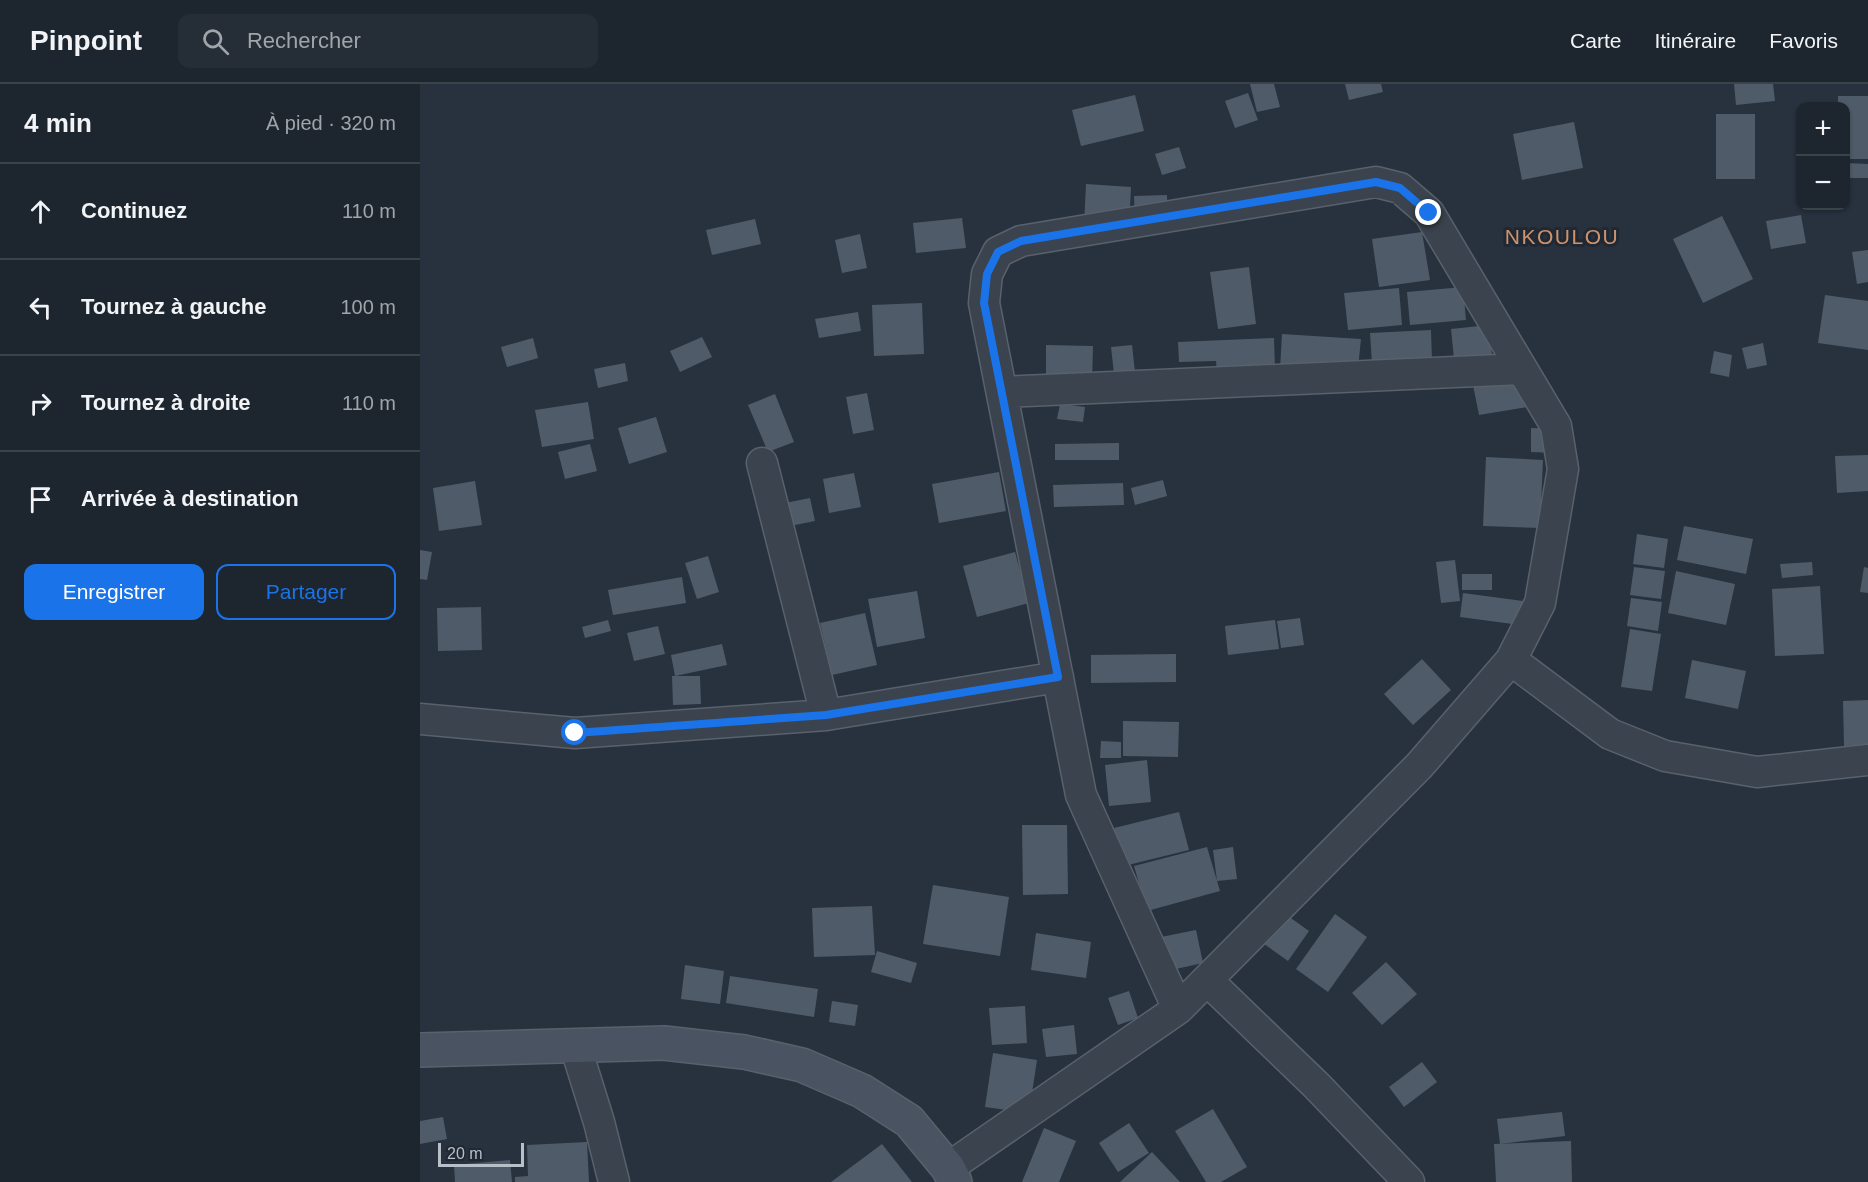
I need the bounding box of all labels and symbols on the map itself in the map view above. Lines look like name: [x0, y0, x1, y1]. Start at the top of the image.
route end: [1415, 199, 1441, 225]
district label: NKOULOU: [1505, 225, 1619, 248]
route start: [561, 719, 587, 745]
scale bar: [438, 1140, 524, 1168]

